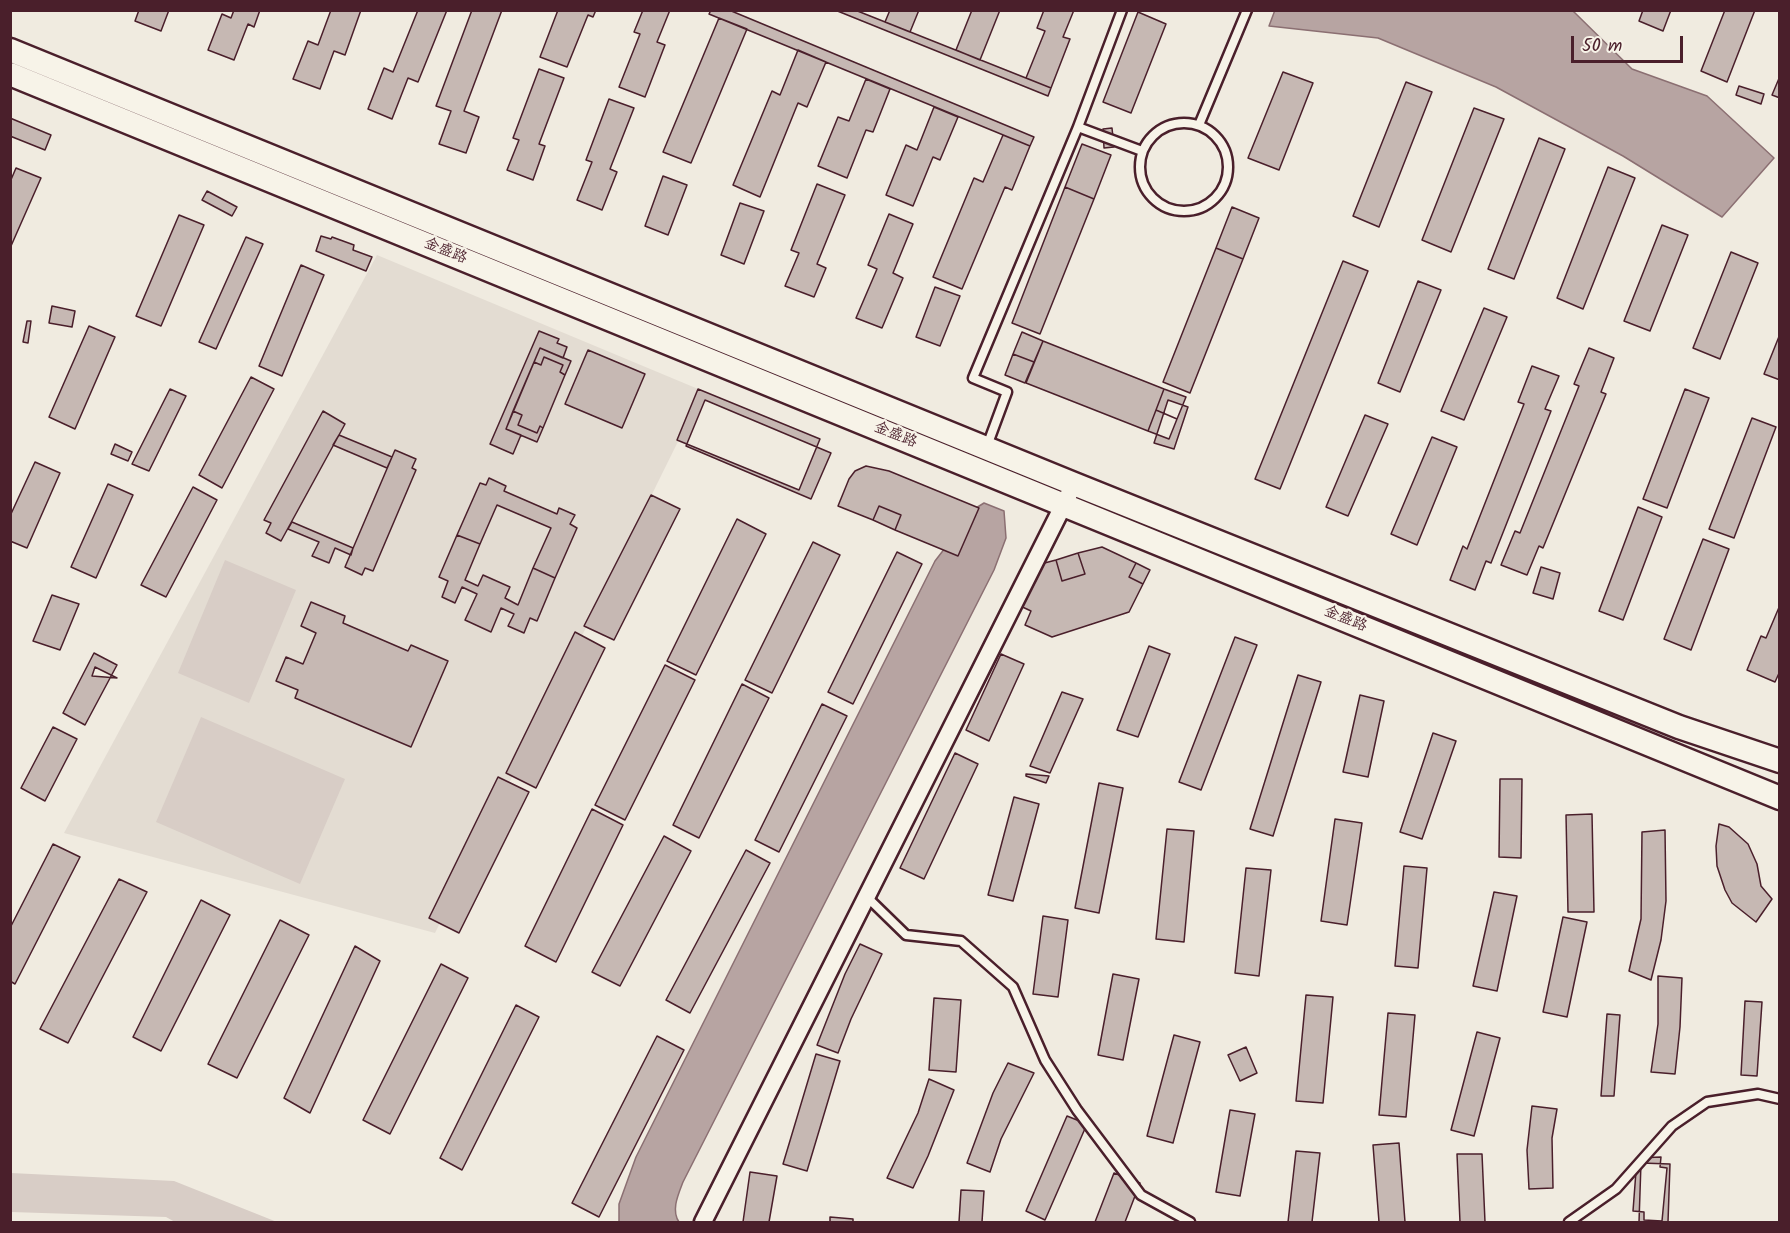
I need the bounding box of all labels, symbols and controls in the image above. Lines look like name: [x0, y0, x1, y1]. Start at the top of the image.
scale bar: [1574, 24, 1686, 62]
text: 50 m: [1582, 32, 1622, 61]
street label: 金盛路: [421, 235, 469, 269]
street label: 金盛路: [871, 419, 919, 453]
street label: 金盛路: [1321, 603, 1369, 637]

